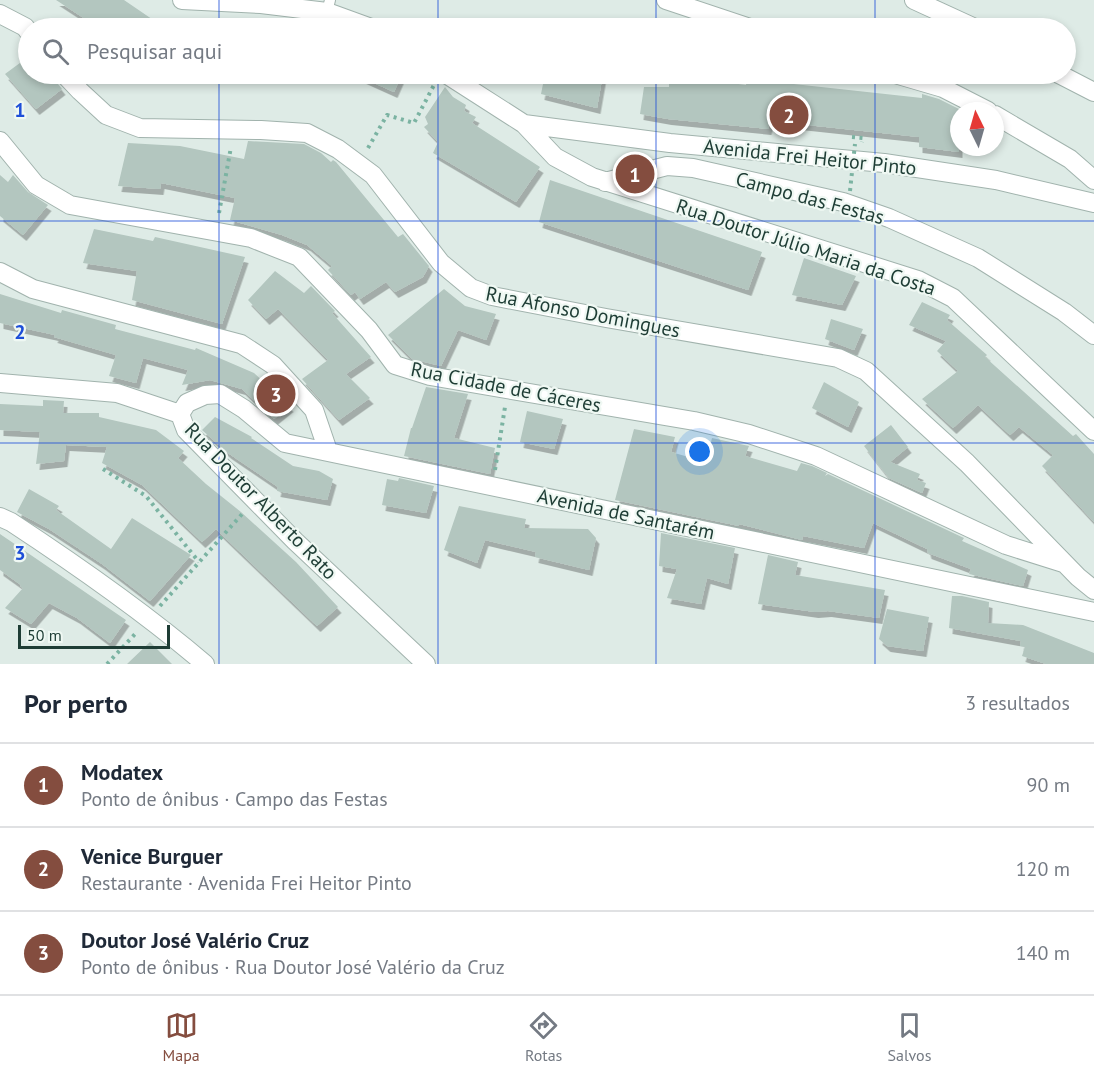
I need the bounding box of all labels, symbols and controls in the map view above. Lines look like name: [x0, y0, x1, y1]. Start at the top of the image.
search box: [18, 18, 1076, 84]
icon: search: [39, 35, 72, 68]
text: Pesquisar aqui: [87, 37, 223, 65]
pin: 2: [770, 92, 808, 138]
text: 1: [14, 97, 26, 123]
north arrow: [950, 102, 1004, 156]
street label: Avenida Frei Heitor Pinto: [702, 133, 918, 181]
pin: 1: [616, 152, 654, 196]
street label: Campo das Festas: [733, 166, 887, 230]
street label: Rua Doutor Júlio Maria da Costa: [673, 193, 939, 301]
street label: Rua Afonso Domingues: [484, 280, 682, 344]
text: 2: [14, 319, 26, 345]
street label: Rua Cidade de Cáceres: [409, 356, 603, 418]
pin: 3: [256, 372, 296, 416]
street label: Rua Doutor Alberto Rato: [179, 417, 343, 585]
your location: [685, 437, 714, 466]
street label: Avenida de Santarém: [535, 483, 717, 545]
text: 3: [14, 540, 26, 566]
scale bar: [18, 622, 170, 650]
text: 50 m: [27, 625, 62, 645]
text: Por perto: [24, 687, 128, 720]
text: 3 resultados: [965, 690, 1070, 716]
text: Modatex: [81, 758, 163, 786]
text: 1: [38, 772, 49, 798]
text: 90 m: [1027, 772, 1070, 798]
text: Ponto de ônibus · Campo das Festas: [81, 786, 388, 812]
text: Venice Burguer: [81, 842, 223, 870]
text: 2: [38, 856, 49, 882]
text: 120 m: [1016, 856, 1070, 882]
text: Restaurante · Avenida Frei Heitor Pinto: [81, 870, 412, 896]
text: Doutor José Valério Cruz: [81, 926, 309, 954]
text: 3: [38, 940, 49, 966]
text: 140 m: [1016, 940, 1070, 966]
text: Ponto de ônibus · Rua Doutor José Valério da Cruz: [81, 954, 505, 980]
tab: Mapa: [163, 1009, 200, 1065]
tab: Rotas: [525, 1009, 562, 1065]
tab: Salvos: [887, 1009, 931, 1065]

